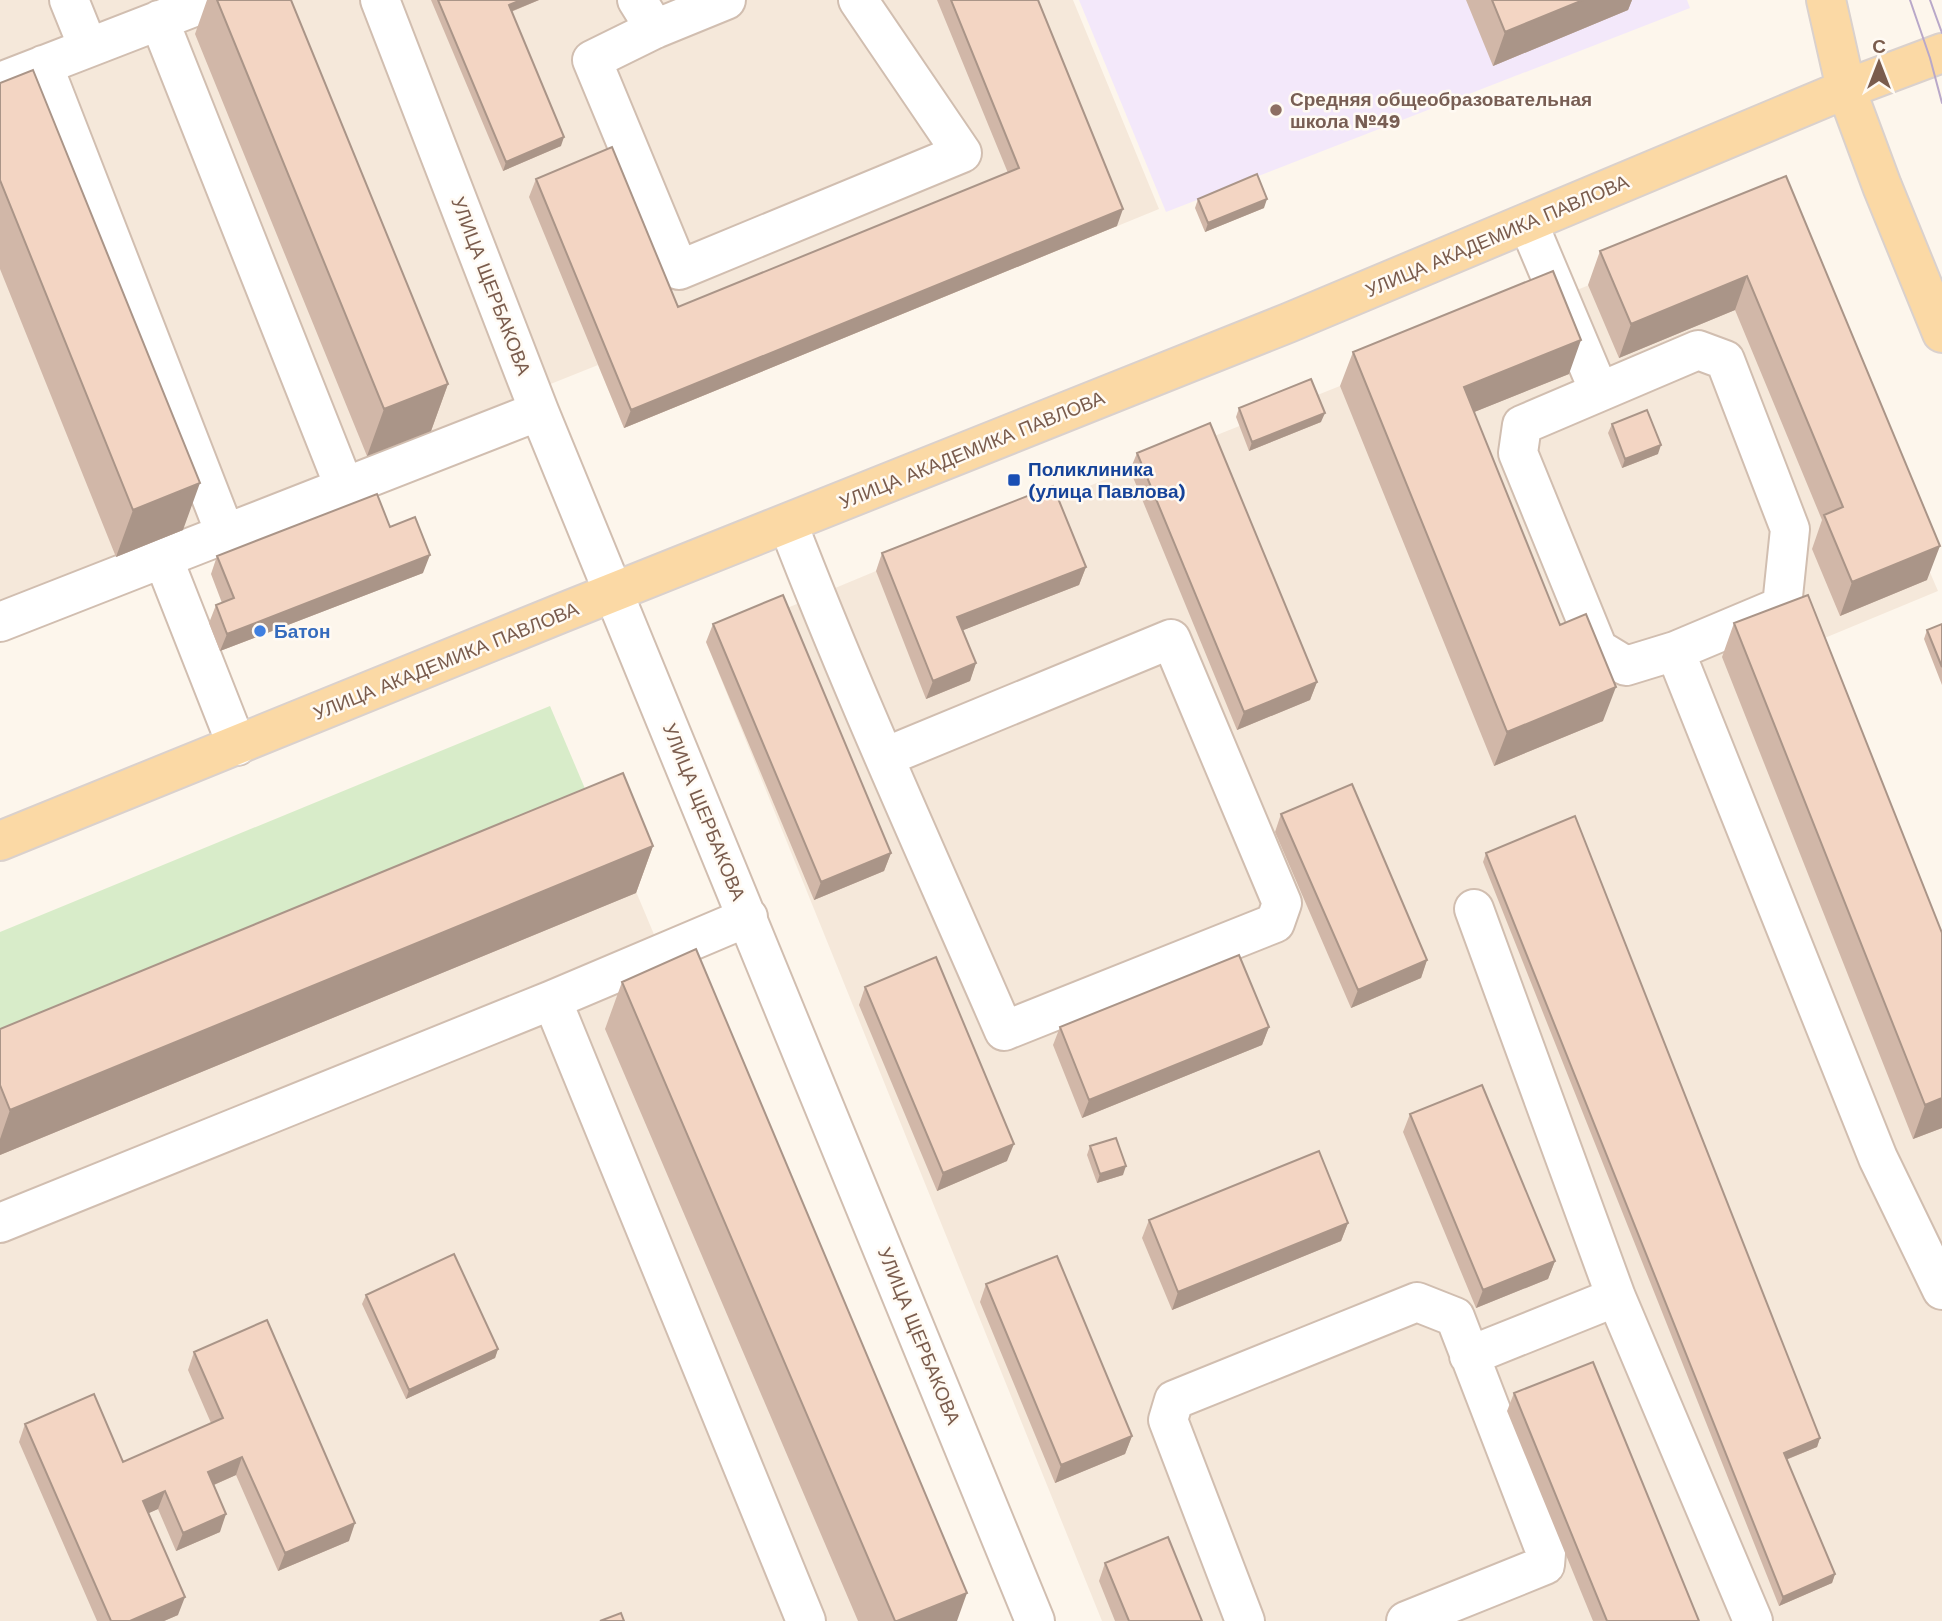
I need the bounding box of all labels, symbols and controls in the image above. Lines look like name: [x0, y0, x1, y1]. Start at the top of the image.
north arrow: [1844, 28, 1914, 98]
text: С: [1872, 35, 1886, 58]
place label: Средняя общеобразовательная школа №49: [1290, 88, 1592, 133]
marker: Средняя общеобразовательная школа №49: [1268, 102, 1284, 118]
street label: УЛИЦА АКАДЕМИКА ПАВЛОВА: [1362, 170, 1632, 302]
street label: УЛИЦА ЩЕРБАКОВА: [446, 194, 536, 379]
street label: УЛИЦА АКАДЕМИКА ПАВЛОВА: [836, 386, 1108, 514]
place label: Поликлиника (улица Павлова): [1028, 458, 1186, 503]
marker: Поликлиника (улица Павлова): [1006, 472, 1022, 488]
street label: УЛИЦА АКАДЕМИКА ПАВЛОВА: [310, 597, 582, 725]
place label: Батон: [274, 620, 330, 643]
marker: Батон: [252, 623, 268, 639]
street label: УЛИЦА ЩЕРБАКОВА: [658, 720, 750, 904]
street label: УЛИЦА ЩЕРБАКОВА: [873, 1244, 965, 1428]

